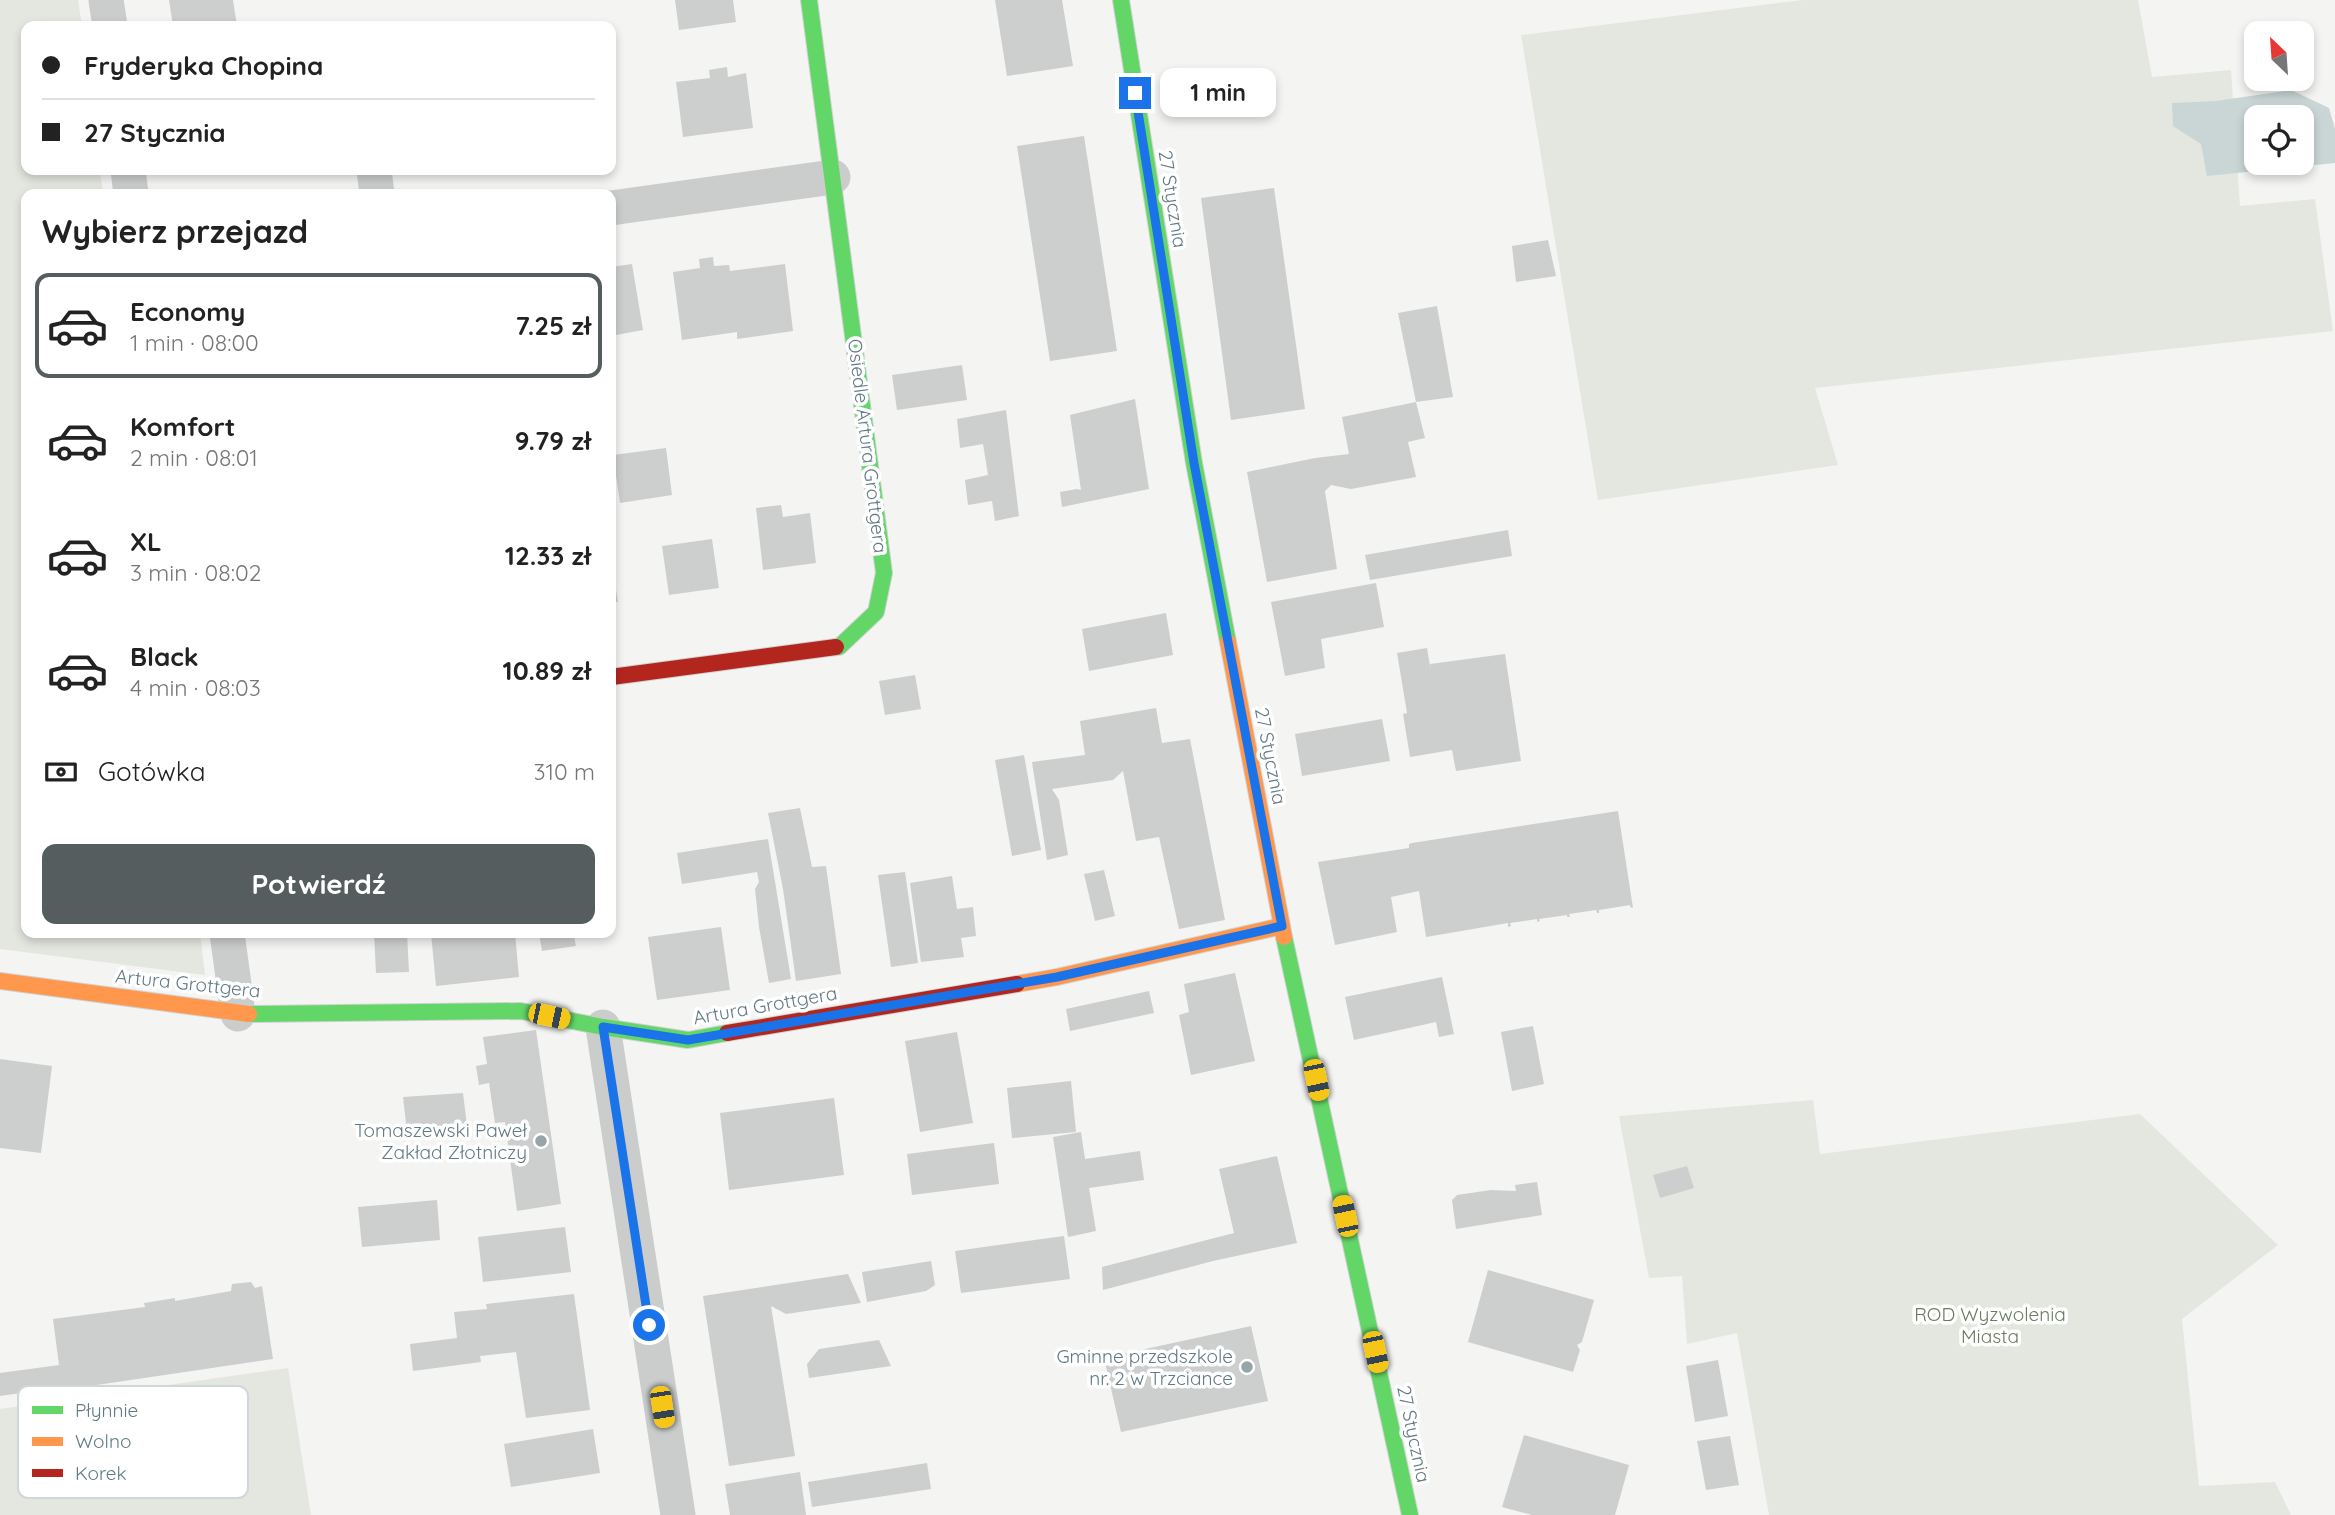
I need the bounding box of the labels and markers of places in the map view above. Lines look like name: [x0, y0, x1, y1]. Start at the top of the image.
place label: Tomaszewski Paweł Zakład Złotniczy: [354, 1118, 528, 1164]
marker: Tomaszewski Paweł Zakład Złotniczy: [533, 1133, 549, 1149]
place label: Gminne przedszkole nr. 2 w Trzciance: [1056, 1344, 1233, 1390]
marker: Gminne przedszkole nr. 2 w Trzciance: [1239, 1359, 1255, 1375]

